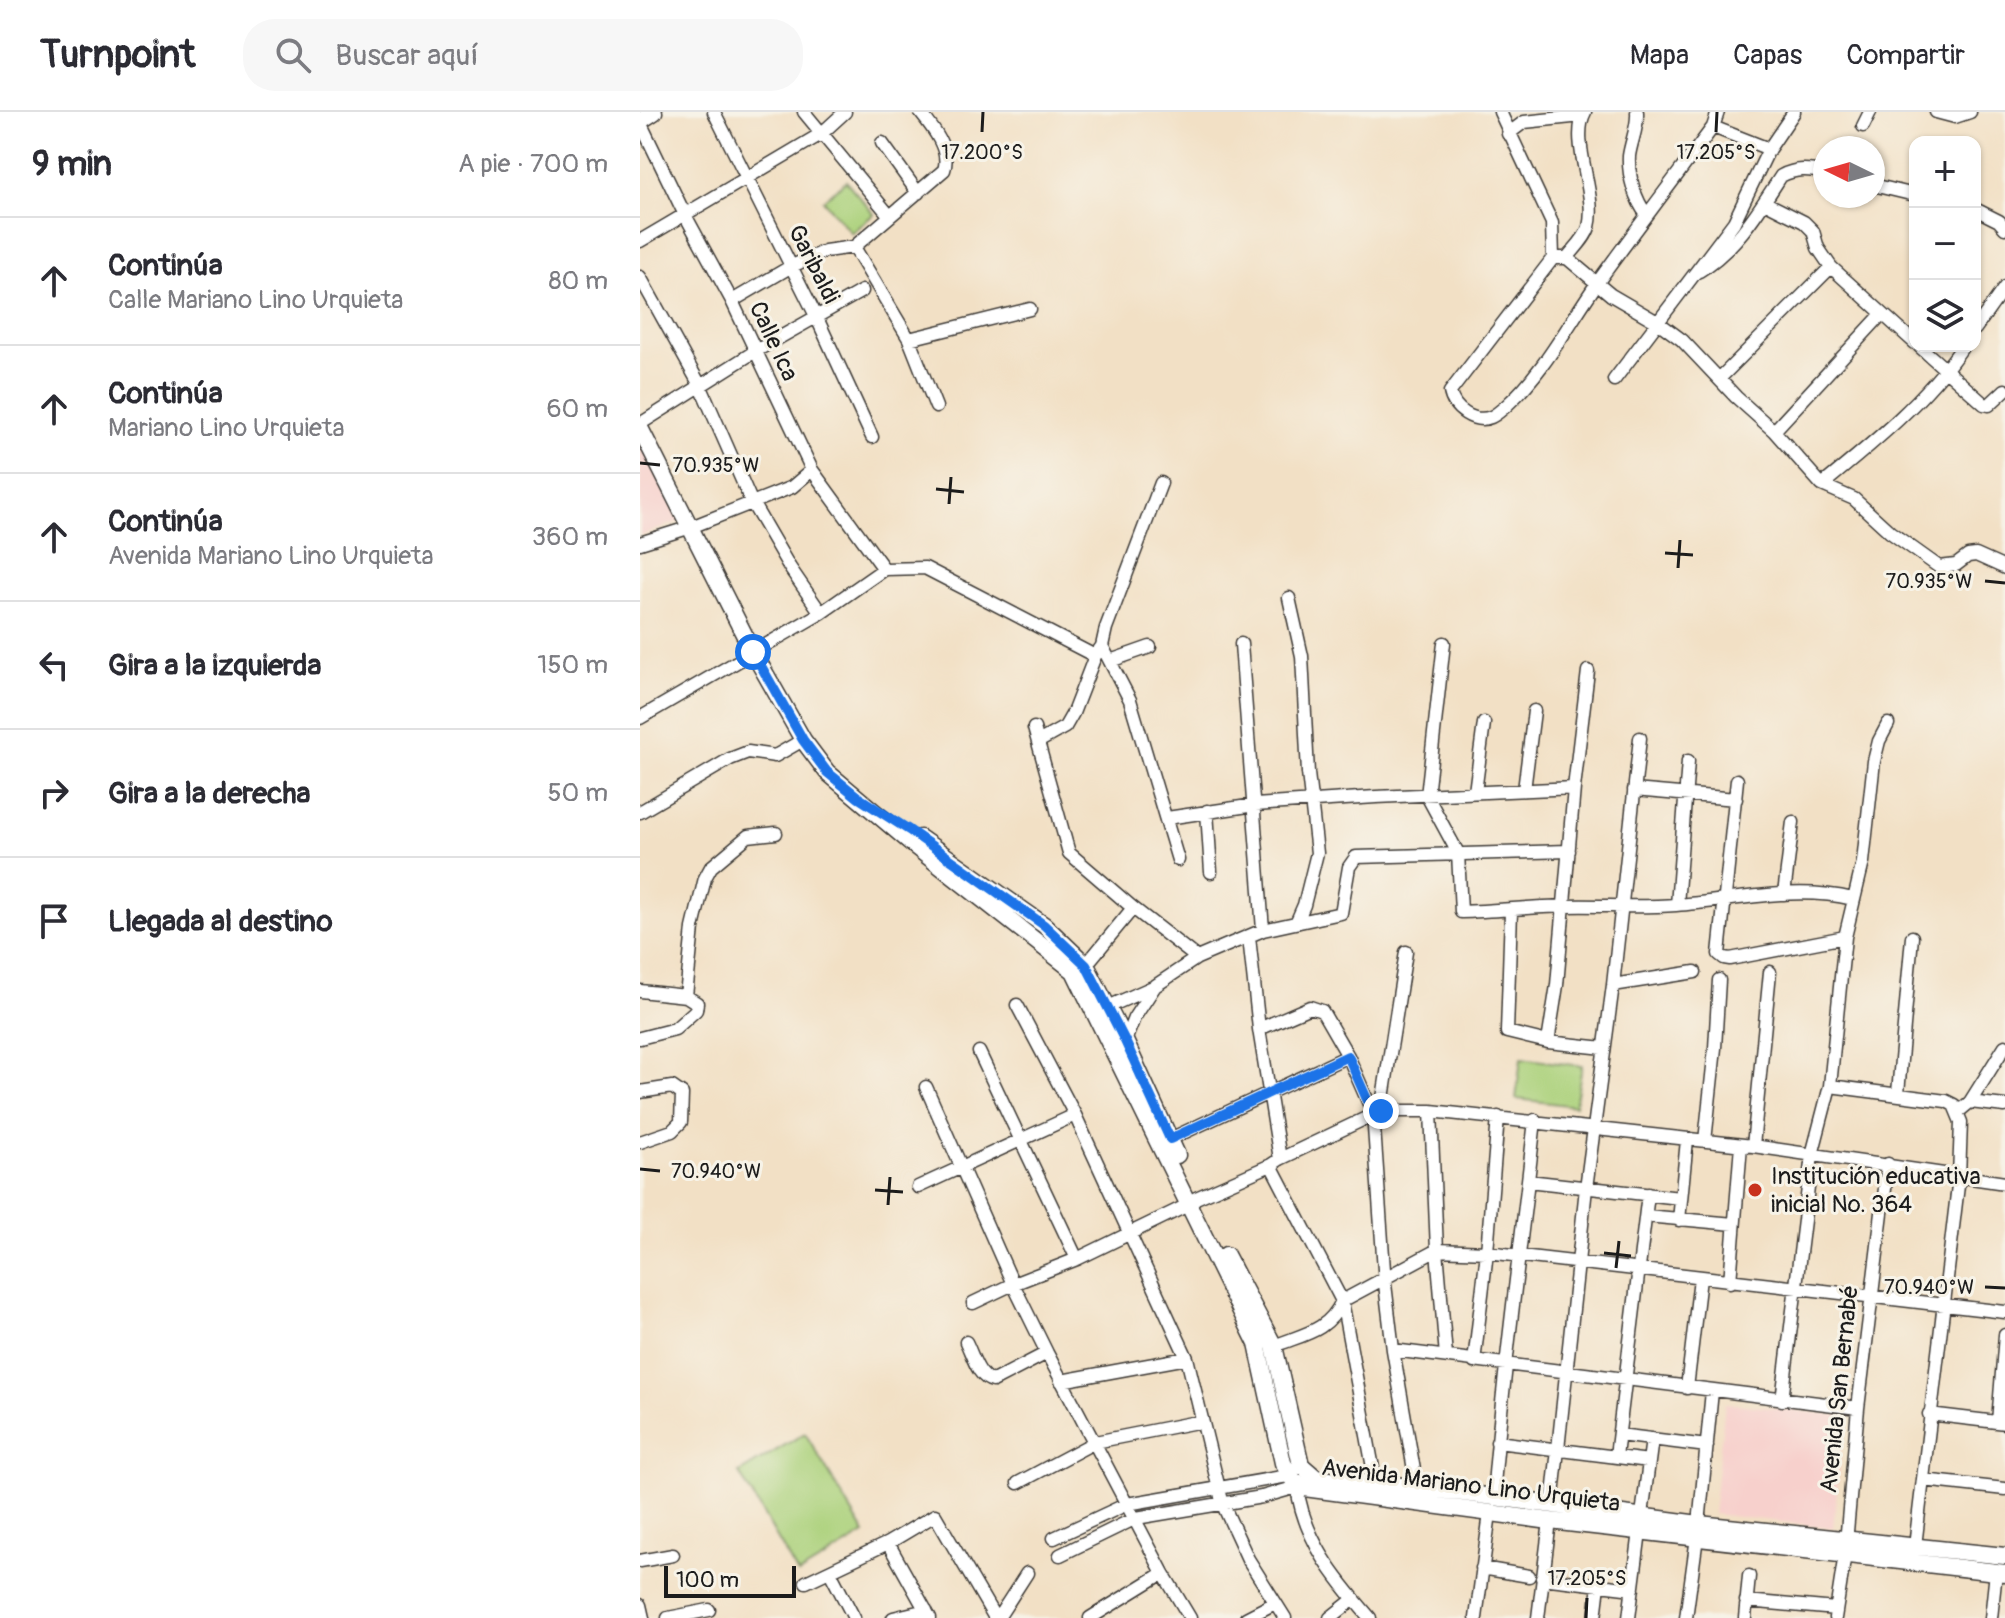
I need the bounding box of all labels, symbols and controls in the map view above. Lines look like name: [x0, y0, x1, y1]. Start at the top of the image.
search box: [243, 19, 803, 91]
text: Turnpoint: [40, 31, 195, 79]
icon: search: [271, 33, 315, 77]
text: Buscar aquí: [335, 37, 479, 74]
text: Mapa: [1630, 38, 1689, 73]
text: Capas: [1733, 38, 1802, 73]
text: Compartir: [1846, 38, 1965, 73]
north arrow: [1813, 136, 1885, 208]
map controls: [1909, 136, 1981, 352]
button: +: [1909, 136, 1981, 208]
text: 17.200°S: [941, 140, 1023, 165]
text: 17.205°S: [1677, 140, 1755, 165]
text: 9 min: [32, 143, 112, 186]
text: A pie · 700 m: [458, 148, 608, 180]
button: −: [1909, 208, 1981, 280]
street label: Garibaldi: [781, 220, 846, 309]
text: Continúa: [108, 247, 223, 284]
icon: ahead: [32, 259, 76, 303]
text: 80 m: [548, 265, 608, 297]
button: layers: [1909, 280, 1981, 352]
text: Calle Mariano Lino Urquieta: [108, 284, 403, 316]
street label: Calle Ica: [743, 297, 805, 386]
text: Continúa: [108, 375, 223, 412]
icon: ahead: [32, 387, 76, 431]
text: 60 m: [546, 393, 608, 425]
text: Mariano Lino Urquieta: [108, 412, 345, 444]
text: 70.935°W: [673, 453, 759, 478]
text: Continúa: [108, 503, 223, 540]
icon: ahead: [32, 515, 76, 559]
text: 360 m: [532, 521, 608, 553]
text: Avenida Mariano Lino Urquieta: [108, 540, 434, 572]
text: 70.935°W: [1886, 569, 1972, 594]
route start: [735, 634, 771, 670]
icon: left: [32, 643, 76, 687]
text: Gira a la izquierda: [108, 647, 321, 684]
text: 150 m: [537, 649, 608, 681]
icon: right: [32, 771, 76, 815]
text: Gira a la derecha: [108, 775, 310, 812]
text: 50 m: [547, 777, 608, 809]
icon: arrive: [32, 899, 76, 943]
text: Llegada al destino: [108, 903, 333, 940]
route end: [1363, 1093, 1399, 1129]
text: 70.940°W: [671, 1159, 761, 1184]
place label: Institución educativa inicial No. 364: [1771, 1162, 1981, 1219]
marker: Institución educativa inicial No. 364: [1746, 1181, 1764, 1199]
text: 70.940°W: [1884, 1275, 1974, 1300]
street label: Avenida San Bernabé: [1814, 1284, 1865, 1494]
street label: Avenida Mariano Lino Urquieta: [1320, 1453, 1622, 1518]
scale bar: [664, 1562, 796, 1598]
text: 100 m: [676, 1566, 739, 1594]
text: 17.205°S: [1548, 1566, 1626, 1591]

